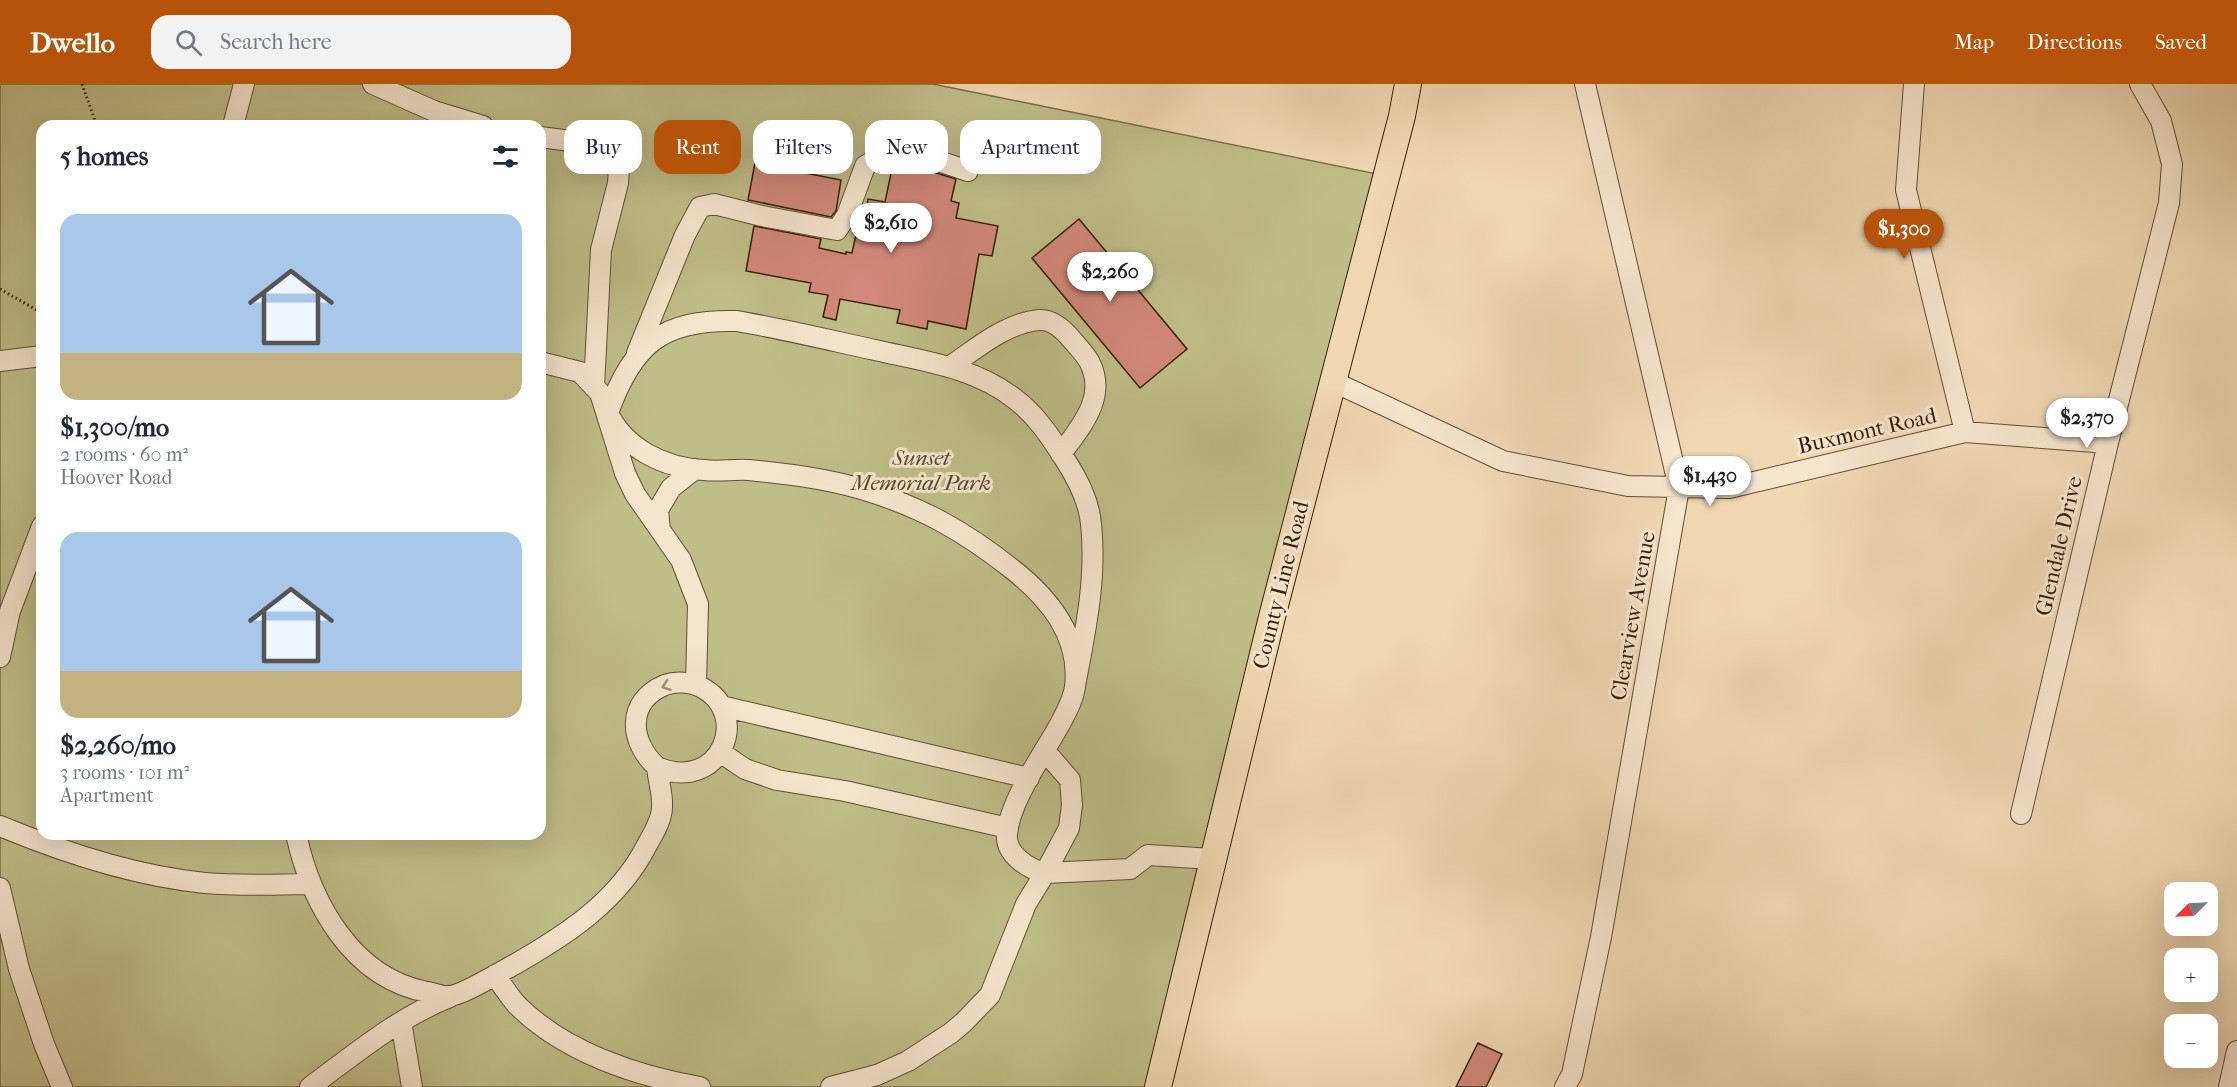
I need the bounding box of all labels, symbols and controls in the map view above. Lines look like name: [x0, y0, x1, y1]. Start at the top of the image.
search box: [151, 15, 571, 69]
text: Dwello: [30, 26, 115, 59]
icon: search: [172, 26, 205, 59]
text: Search here: [220, 29, 332, 55]
text: Map: [1954, 30, 1994, 54]
text: Directions: [2027, 30, 2122, 54]
text: Saved: [2155, 30, 2207, 54]
chip: Buy: [564, 120, 642, 174]
chip: Rent: [654, 120, 741, 174]
chip: Filters: [753, 120, 853, 174]
chip: New: [865, 120, 948, 174]
chip: Apartment: [960, 120, 1101, 174]
icon: filters: [489, 140, 522, 173]
text: 5 homes: [60, 141, 148, 172]
pin: $2,610: [842, 203, 940, 254]
pin: $1,300: [1855, 209, 1953, 260]
text: $2,610: [864, 211, 918, 234]
text: $1,300: [1878, 217, 1930, 240]
pin: $2,260: [1061, 252, 1159, 303]
icon: home: [237, 253, 345, 361]
text: $2,260: [1081, 260, 1139, 283]
pin: $2,370: [2038, 398, 2136, 449]
street label: Buxmont Road: [1795, 402, 1940, 460]
text: $2,370: [2060, 406, 2114, 429]
text: $1,300/mo: [60, 412, 169, 443]
text: 2 rooms · 60 m²: [60, 443, 188, 466]
park label: Sunset Memorial Park: [849, 445, 991, 496]
pin: $1,430: [1661, 456, 1759, 507]
text: $1,430: [1683, 464, 1737, 487]
text: Hoover Road: [60, 466, 172, 489]
street label: Glendale Drive: [2030, 474, 2088, 618]
street label: County Line Road: [1248, 497, 1315, 672]
street label: Clearview Avenue: [1605, 529, 1661, 703]
icon: home: [237, 571, 345, 679]
one-way arrow: [661, 679, 671, 692]
text: $2,260/mo: [60, 730, 176, 761]
text: 3 rooms · 101 m²: [60, 761, 189, 784]
text: Apartment: [60, 784, 154, 807]
north arrow: [2164, 882, 2218, 936]
map controls: [2164, 882, 2218, 1068]
button: +: [2164, 948, 2218, 1002]
button: −: [2164, 1014, 2218, 1068]

